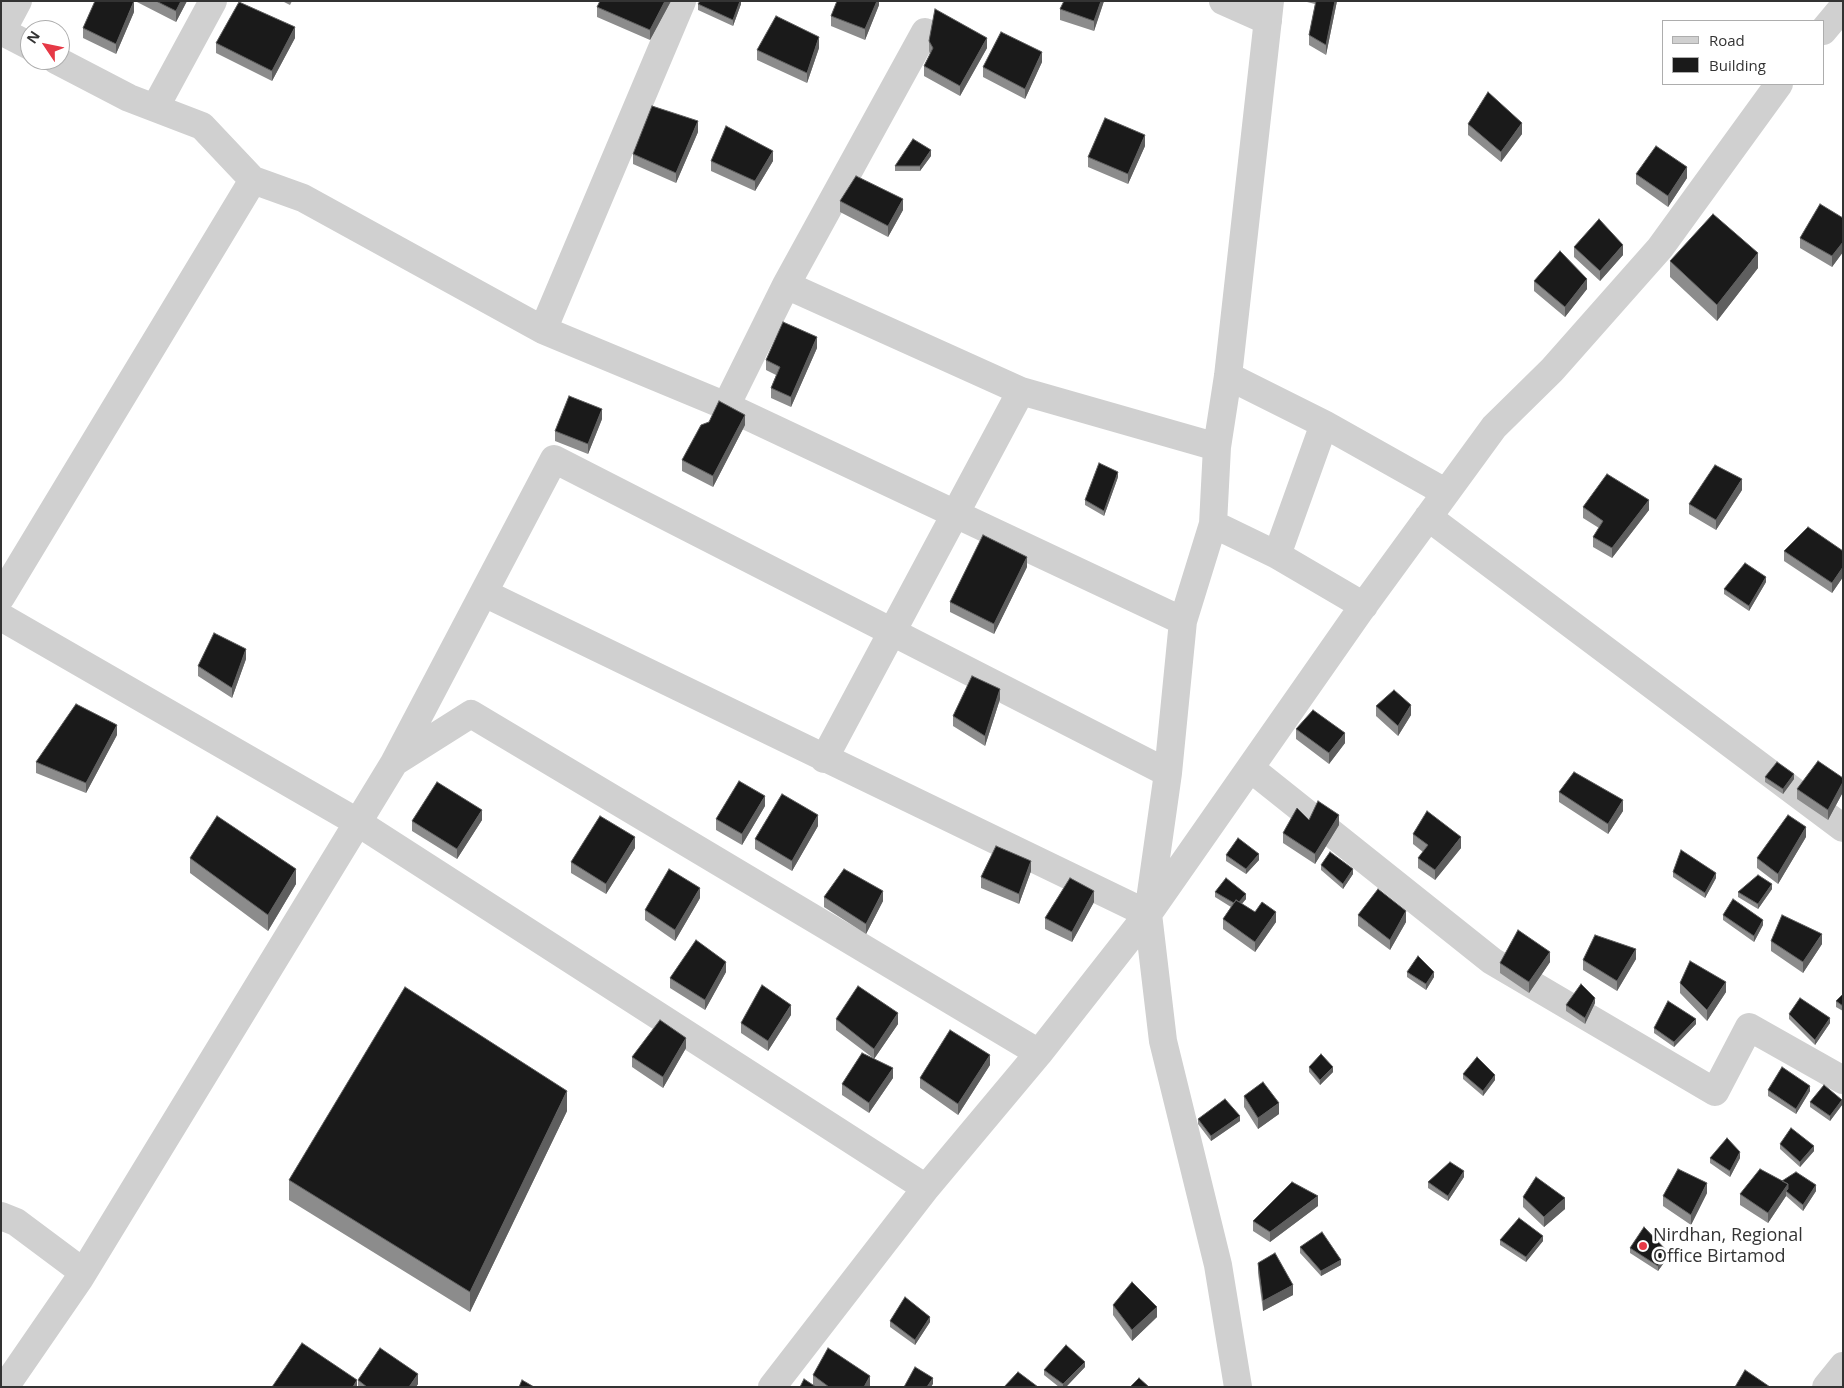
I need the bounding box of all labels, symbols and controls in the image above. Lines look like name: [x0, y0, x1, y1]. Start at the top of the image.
north arrow: [20, 20, 70, 70]
legend: [1662, 20, 1824, 85]
text: N: [22, 27, 44, 47]
text: Road: [1709, 30, 1745, 50]
text: Building: [1709, 55, 1766, 75]
place label: Nirdhan, Regional Office Birtamod: [1653, 1225, 1803, 1268]
marker: Nirdhan, Regional Office Birtamod: [1637, 1240, 1649, 1252]

